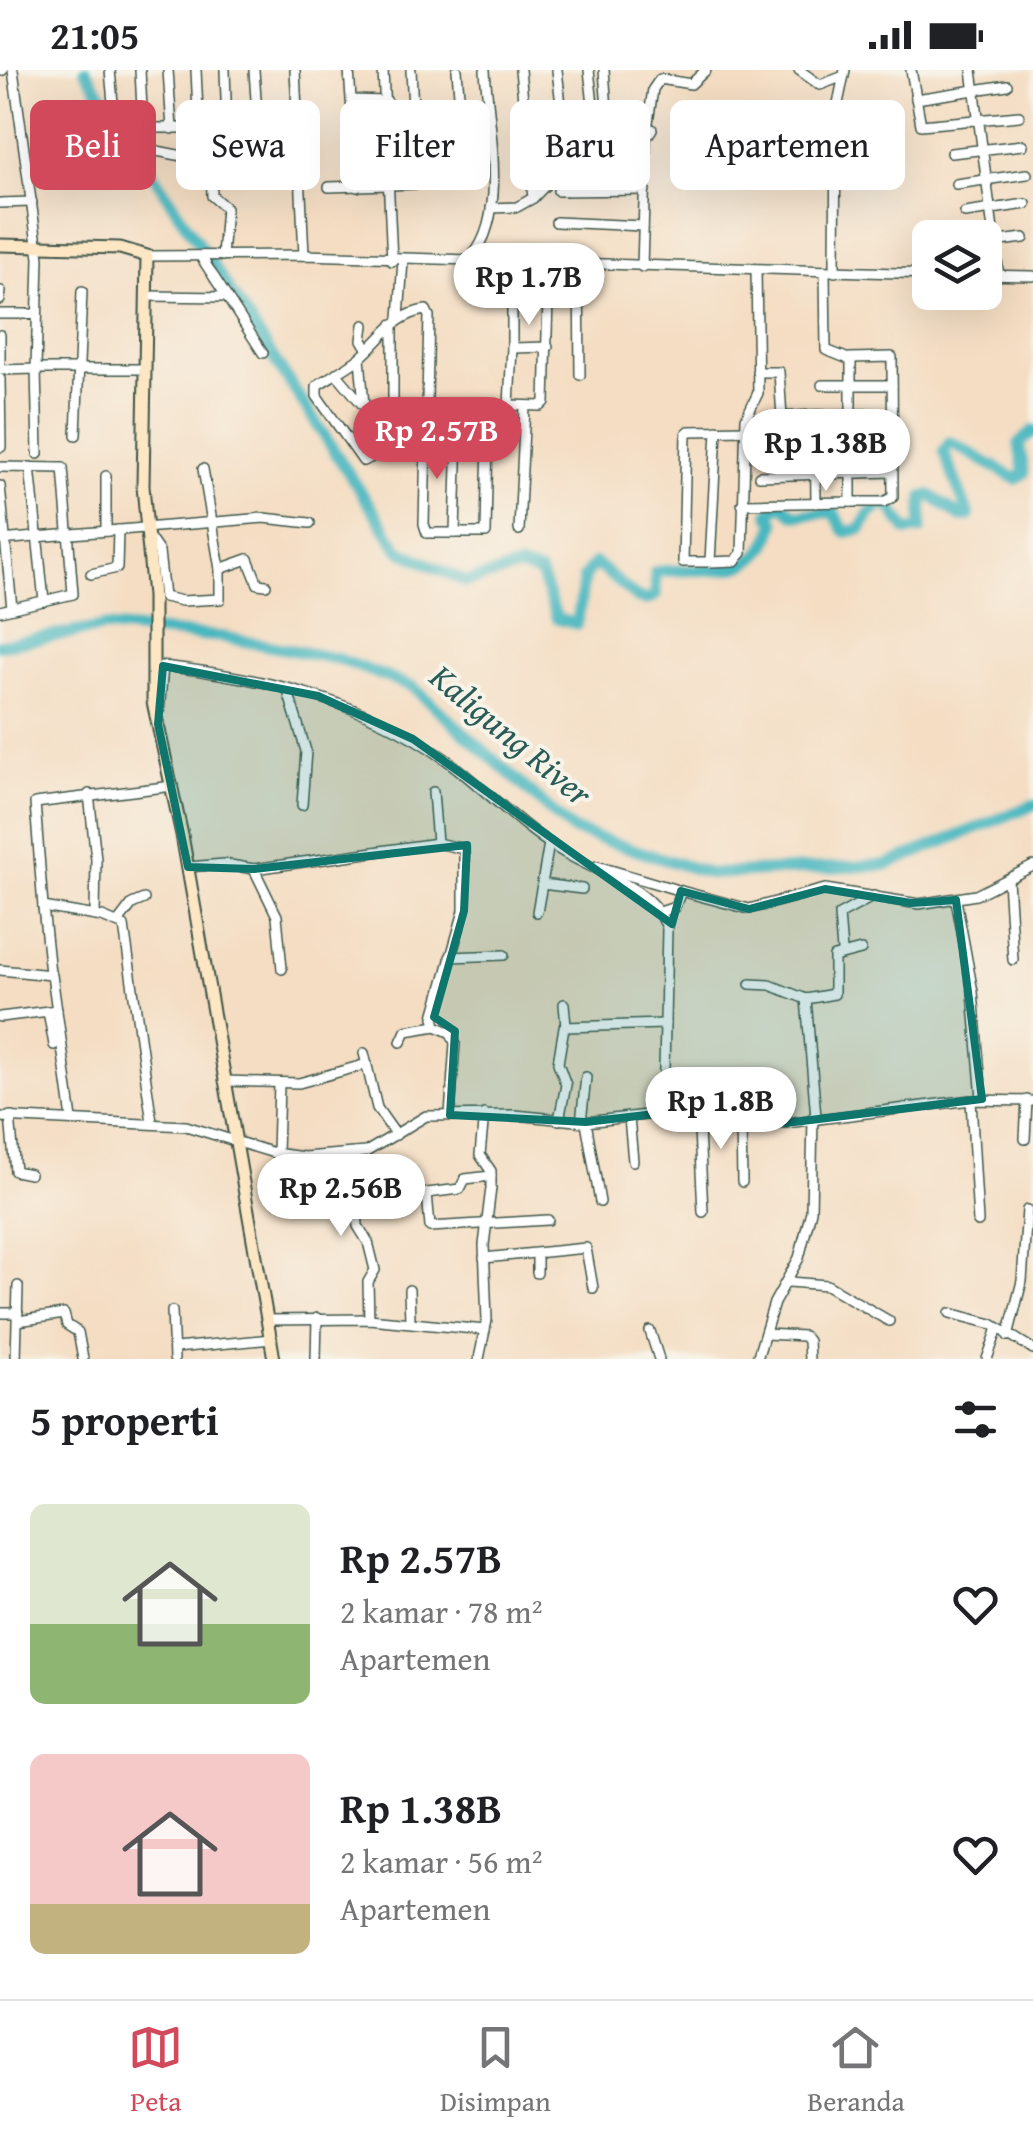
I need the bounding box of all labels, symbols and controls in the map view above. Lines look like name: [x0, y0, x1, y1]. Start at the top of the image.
text: 21:05: [50, 7, 140, 63]
chip: Beli: [30, 100, 156, 190]
chip: Sewa: [176, 100, 320, 190]
chip: Filter: [340, 100, 490, 190]
chip: Baru: [510, 100, 650, 190]
chip: Apartemen: [670, 100, 905, 190]
map controls: [912, 220, 1002, 310]
button: layers: [912, 220, 1002, 310]
pin: Rp 1.7B: [437, 243, 621, 328]
text: Rp 1.7B: [475, 252, 583, 299]
pin: Rp 2.57B: [334, 397, 540, 482]
text: Rp 2.57B: [375, 406, 499, 453]
pin: Rp 1.38B: [723, 409, 929, 494]
text: Rp 1.38B: [764, 418, 888, 465]
water label: Kaligung River: [418, 651, 604, 818]
pin: Rp 1.8B: [629, 1067, 813, 1152]
text: Rp 1.8B: [667, 1076, 775, 1123]
pin: Rp 2.56B: [238, 1154, 444, 1239]
text: Rp 2.56B: [279, 1163, 403, 1210]
text: 5 properti: [30, 1389, 219, 1450]
icon: filters: [948, 1392, 1003, 1447]
text: Rp 2.57B: [340, 1527, 502, 1588]
icon: home: [110, 1544, 230, 1664]
icon: heart: [948, 1577, 1003, 1632]
text: 2 kamar · 78 m²: [340, 1588, 542, 1635]
text: Apartemen: [340, 1635, 490, 1682]
text: Rp 1.38B: [340, 1777, 502, 1838]
icon: home: [110, 1794, 230, 1914]
icon: heart: [948, 1827, 1003, 1882]
text: 2 kamar · 56 m²: [340, 1838, 542, 1885]
text: Apartemen: [340, 1885, 490, 1932]
tab: Peta: [128, 2020, 183, 2121]
tab: Disimpan: [440, 2020, 551, 2121]
tab: Beranda: [807, 2020, 905, 2121]

